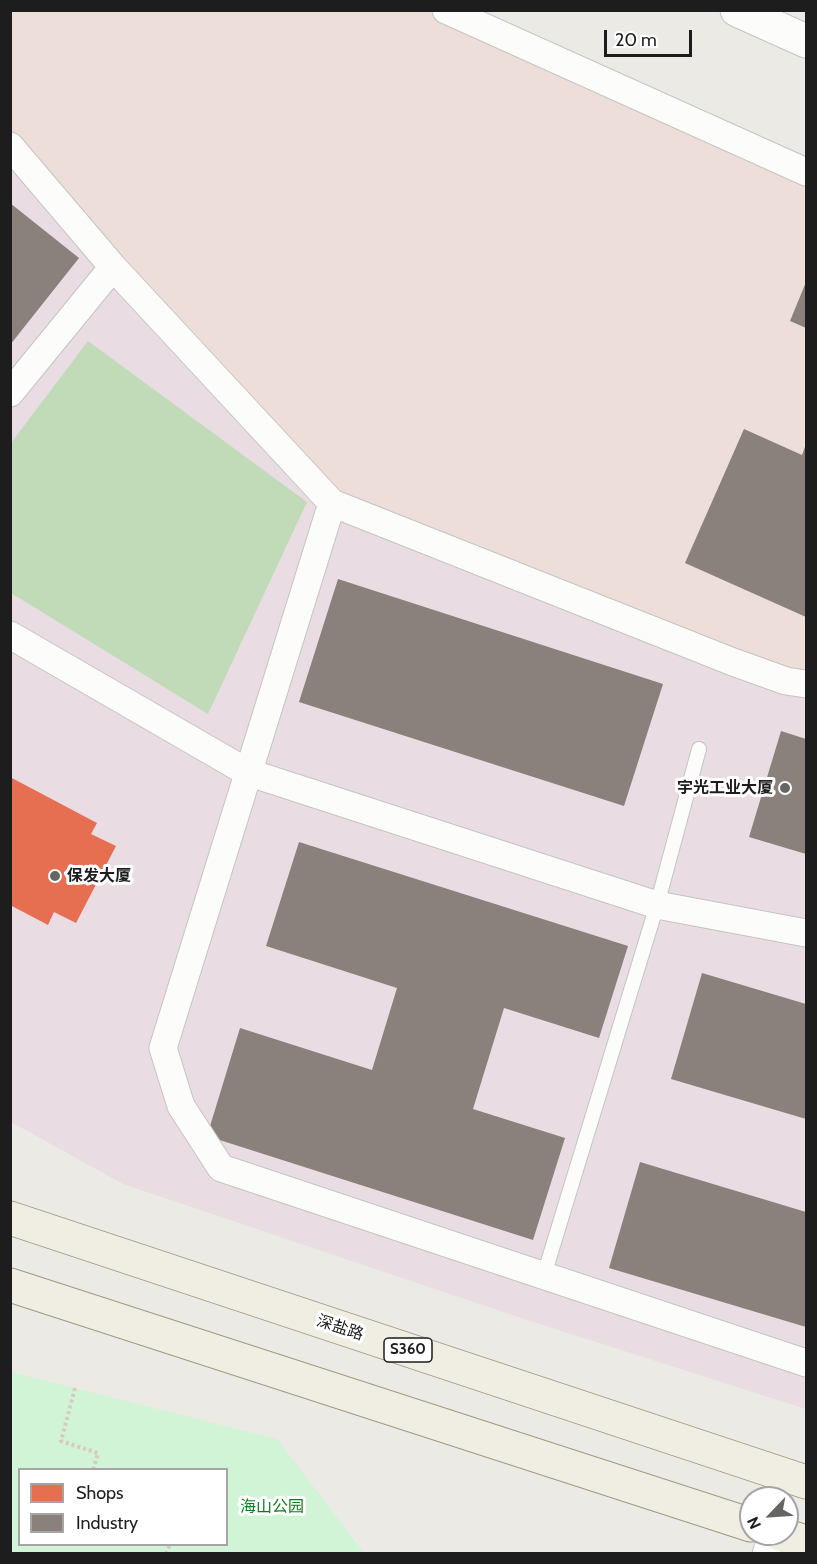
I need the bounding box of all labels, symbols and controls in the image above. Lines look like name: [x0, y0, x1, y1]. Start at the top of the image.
scale bar: [607, 18, 696, 56]
text: 20 m: [615, 29, 657, 51]
place label: 宇光工业大厦: [677, 778, 773, 798]
marker: 宇光工业大厦: [778, 781, 792, 795]
place label: 保发大厦: [67, 866, 131, 886]
marker: 保发大厦: [48, 869, 62, 883]
street label: 深盐路: [314, 1311, 366, 1345]
road number: S360: [384, 1338, 432, 1362]
legend: [18, 1468, 228, 1546]
text: Shops: [76, 1482, 124, 1504]
north arrow: [739, 1486, 799, 1546]
park label: 海山公园: [240, 1497, 304, 1517]
text: Industry: [76, 1512, 138, 1534]
text: N: [743, 1514, 765, 1532]

